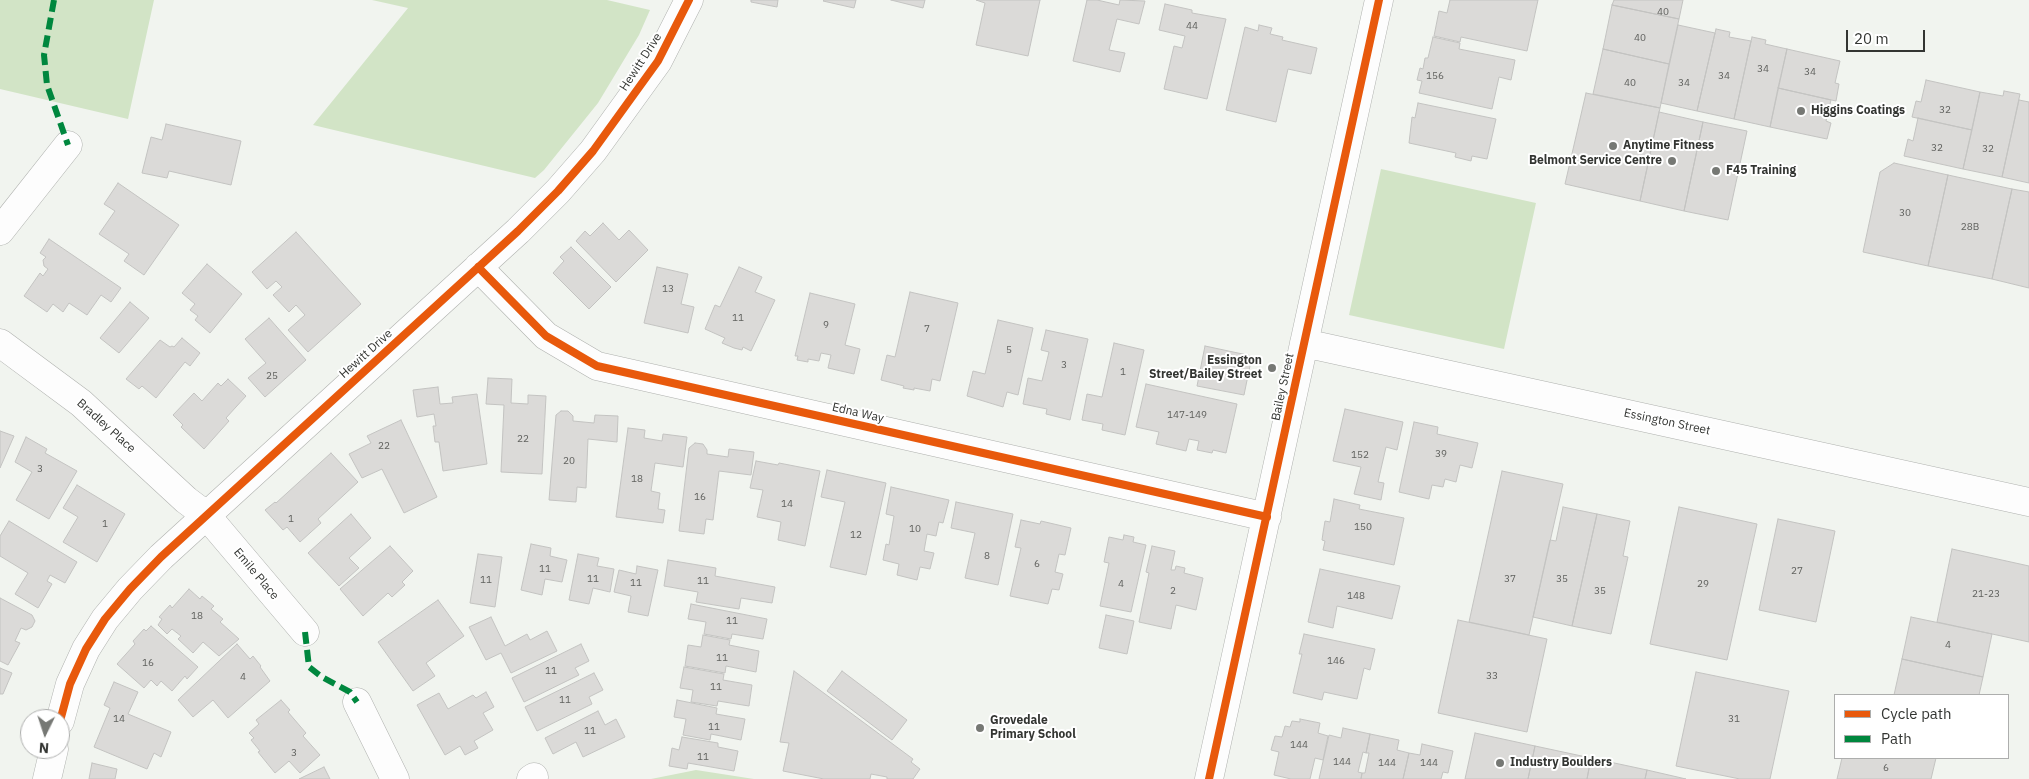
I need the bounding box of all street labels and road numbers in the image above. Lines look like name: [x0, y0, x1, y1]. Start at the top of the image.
street label: Hewitt Drive: [617, 30, 665, 94]
street label: Hewitt Drive: [337, 326, 395, 382]
street label: Bailey Street: [1269, 352, 1297, 422]
street label: Bradley Place: [74, 396, 138, 456]
street label: Edna Way: [831, 400, 885, 426]
street label: Essington Street: [1622, 406, 1712, 438]
street label: Emile Place: [230, 545, 282, 603]

